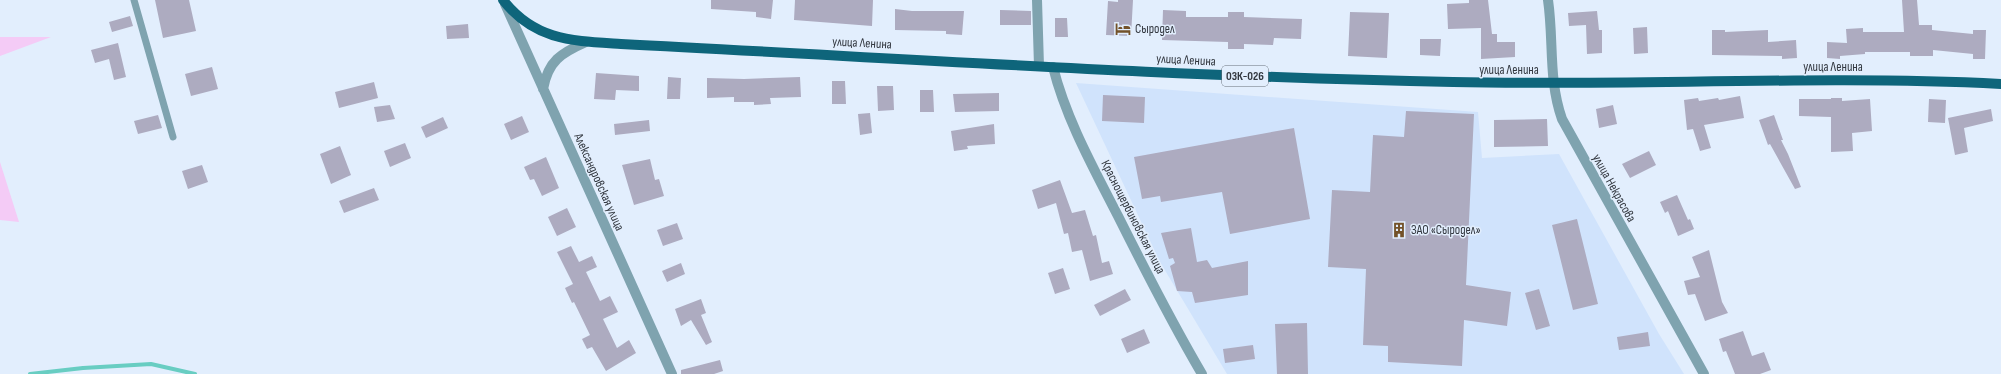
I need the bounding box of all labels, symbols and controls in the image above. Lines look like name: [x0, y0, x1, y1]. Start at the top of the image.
hotel icon: Сыродел: [1114, 20, 1132, 38]
place label: Сыродел: [1135, 21, 1175, 37]
street label: улица Ленина: [832, 33, 892, 53]
street label: улица Ленина: [1156, 50, 1216, 70]
street label: улица Ленина: [1803, 59, 1863, 75]
street label: улица Ленина: [1479, 62, 1539, 78]
road number: 03К-026: [1222, 66, 1268, 86]
street label: Александровская улица: [570, 130, 628, 233]
street label: улица Некрасова: [1589, 151, 1639, 225]
street label: Краснощербиновская улица: [1097, 157, 1169, 277]
building icon: ЗАО «Сыродел»: [1390, 221, 1408, 239]
place label: ЗАО «Сыродел»: [1411, 222, 1481, 238]

